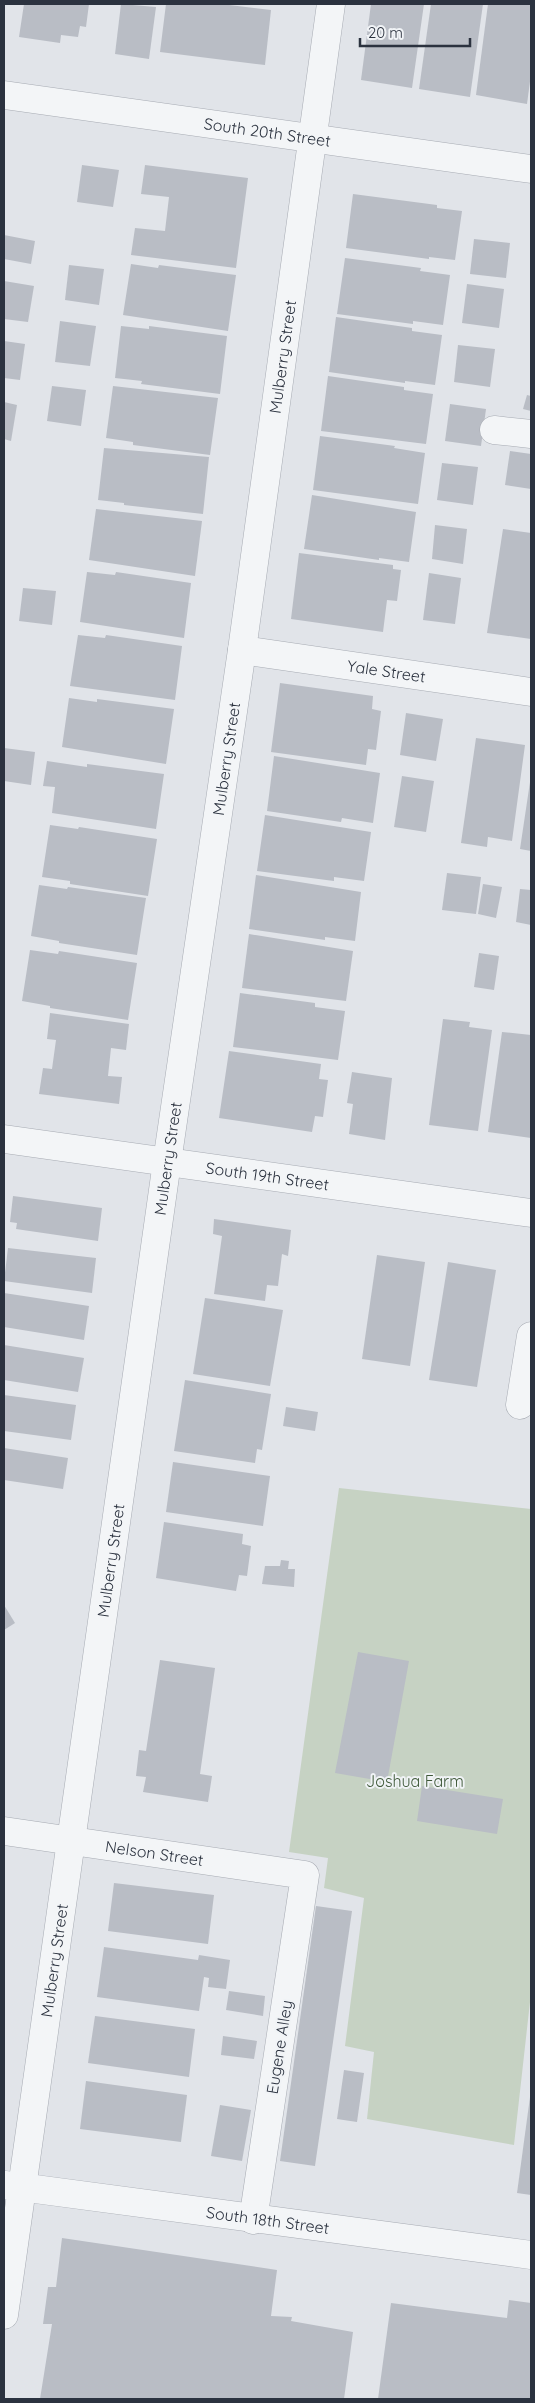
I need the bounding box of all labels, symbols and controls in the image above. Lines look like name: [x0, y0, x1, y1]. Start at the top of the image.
scale bar: [360, 15, 470, 47]
text: 20 m: [368, 23, 403, 42]
street label: South 20th Street: [203, 113, 332, 151]
street label: Mulberry Street: [265, 299, 300, 415]
street label: Yale Street: [346, 655, 427, 687]
street label: Mulberry Street: [208, 701, 244, 817]
street label: Mulberry Street: [150, 1100, 186, 1217]
street label: South 19th Street: [205, 1157, 330, 1195]
street label: Mulberry Street: [93, 1502, 129, 1619]
park label: Joshua Farm: [366, 1771, 464, 1791]
street label: Nelson Street: [104, 1836, 205, 1870]
street label: Mulberry Street: [36, 1903, 72, 2019]
street label: Eugene Alley: [262, 1999, 296, 2095]
street label: South 18th Street: [205, 2202, 330, 2238]

